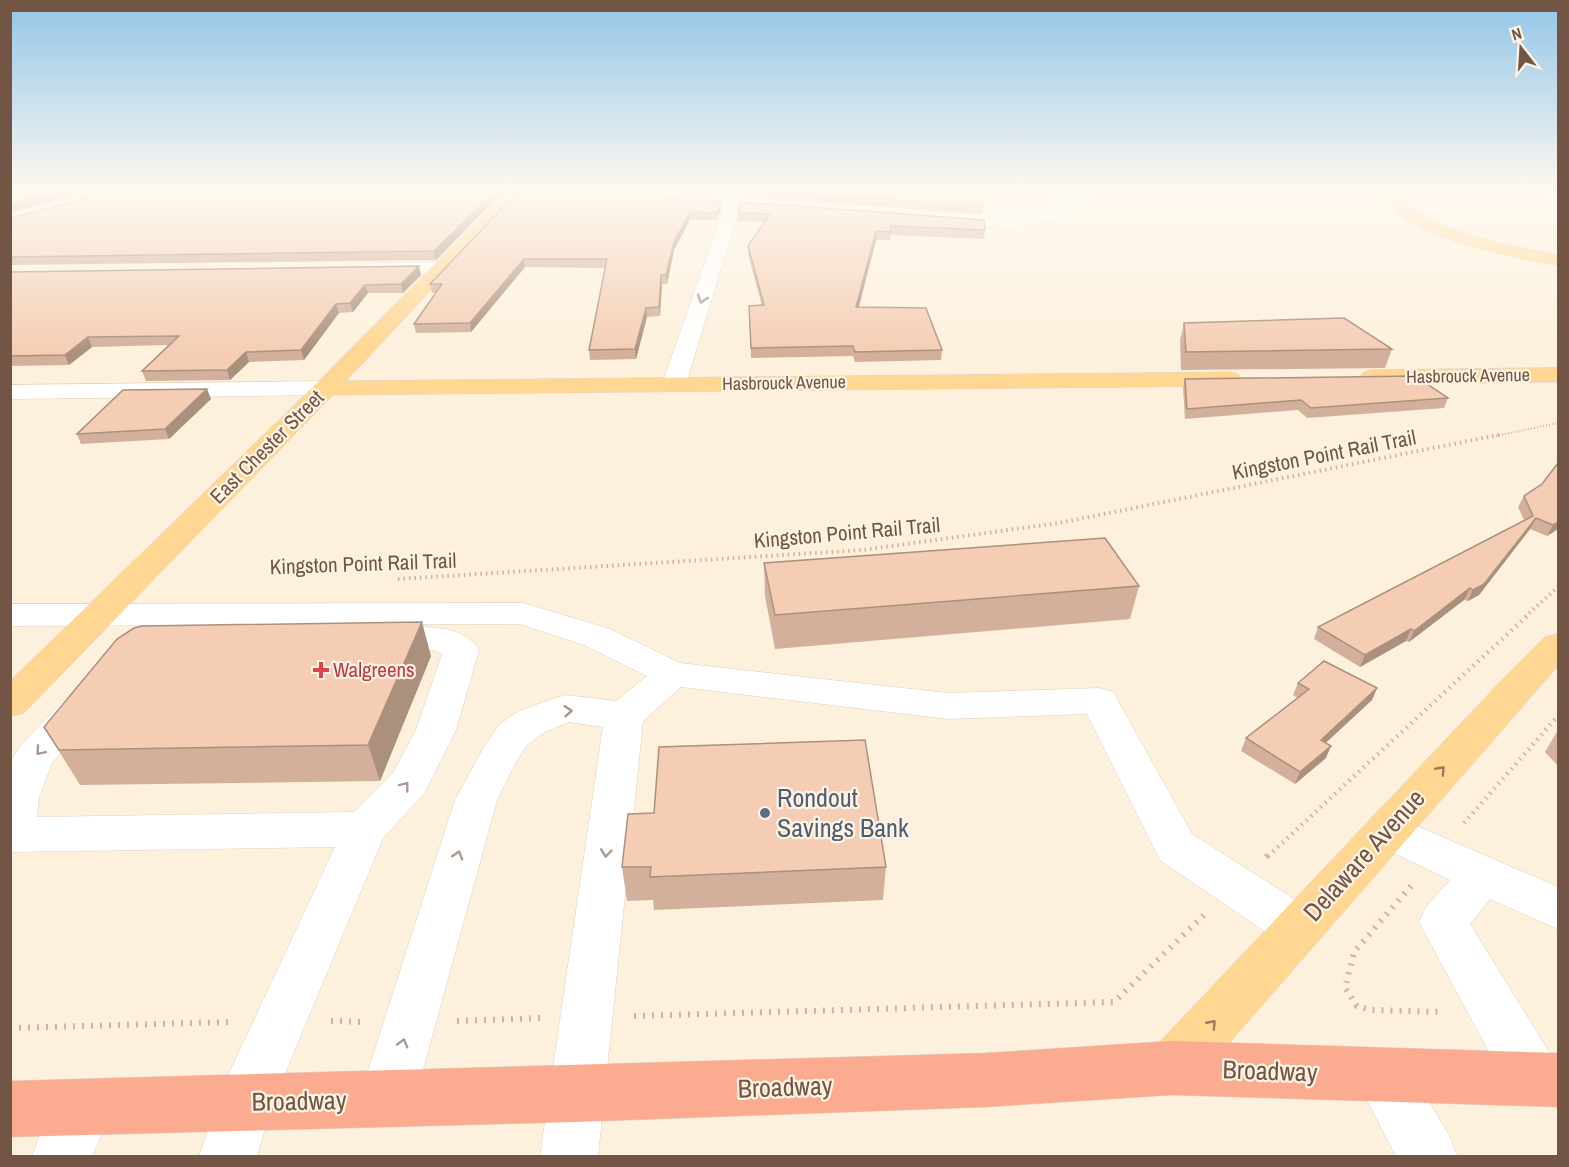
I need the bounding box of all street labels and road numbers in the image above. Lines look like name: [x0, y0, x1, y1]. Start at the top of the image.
street label: Hasbrouck Avenue: [1406, 362, 1530, 389]
street label: Hasbrouck Avenue: [722, 369, 846, 396]
street label: East Chester Street: [203, 383, 330, 510]
street label: Kingston Point Rail Trail: [1230, 422, 1418, 487]
street label: Kingston Point Rail Trail: [753, 510, 941, 555]
street label: Kingston Point Rail Trail: [269, 546, 457, 581]
street label: Delaware Avenue: [1295, 781, 1432, 928]
street label: Broadway: [1222, 1051, 1318, 1090]
street label: Broadway: [737, 1067, 833, 1106]
street label: Broadway: [251, 1082, 347, 1119]

